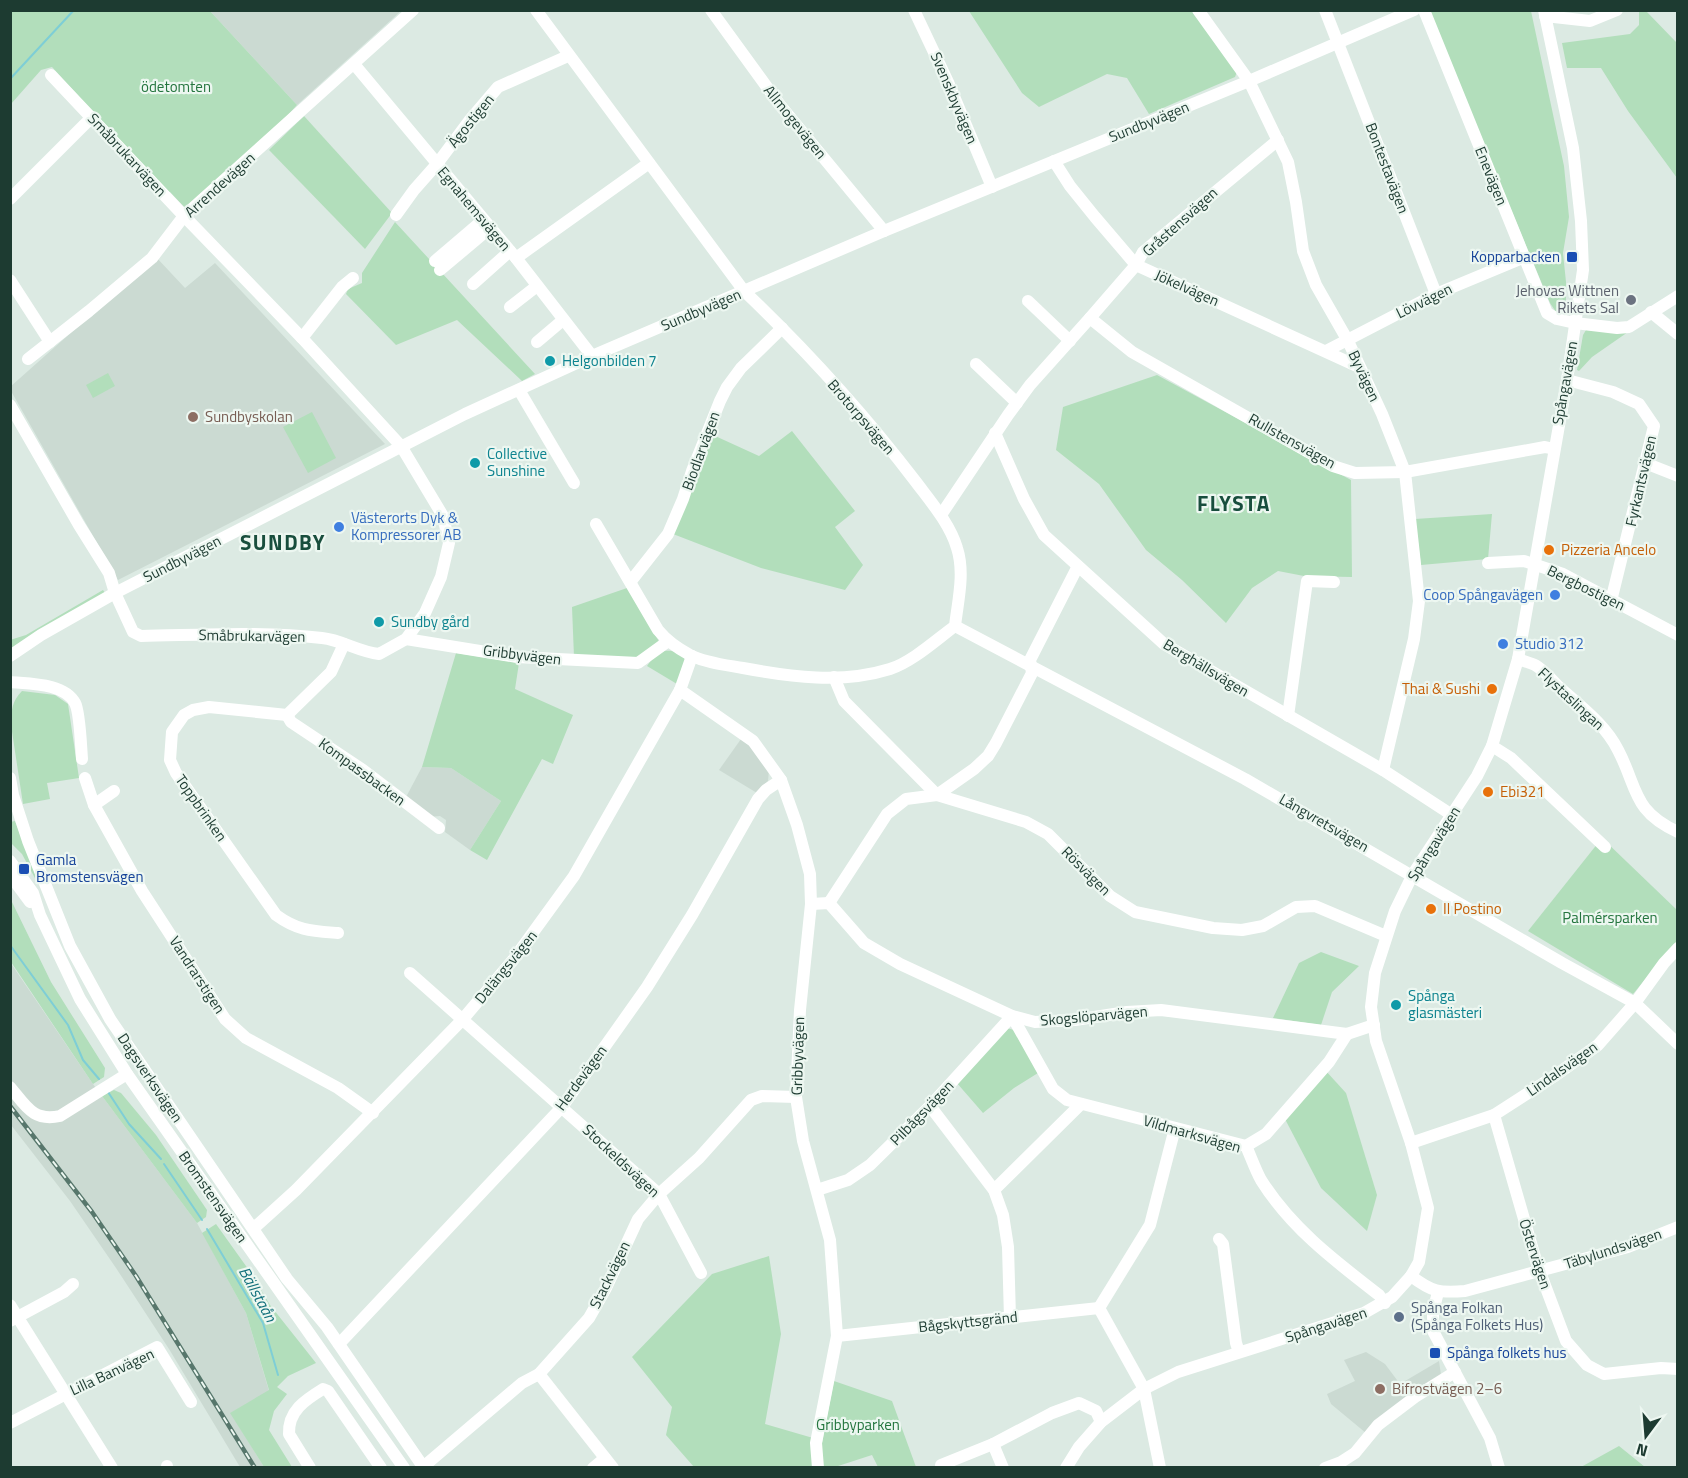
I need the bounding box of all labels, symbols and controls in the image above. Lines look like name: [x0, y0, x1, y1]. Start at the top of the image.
street label: Svenskbyvägen: [925, 48, 984, 147]
park label: ödetomten: [141, 75, 211, 98]
street label: Allmogevägen: [758, 80, 832, 164]
street label: Ägostigen: [442, 89, 499, 153]
street label: Sundbyvägen: [1105, 95, 1193, 148]
street label: Småbrukarvägen: [82, 108, 172, 202]
street label: Bontestavägen: [1360, 119, 1415, 217]
street label: Enevägen: [1469, 143, 1514, 209]
street label: Arrendevägen: [179, 147, 260, 223]
street label: Egnahemsvägen: [432, 161, 517, 256]
street label: Gråstensvägen: [1137, 181, 1223, 262]
place label: Kopparbacken: [1471, 245, 1560, 268]
marker: Kopparbacken: [1565, 250, 1579, 264]
street label: Jökelvägen: [1151, 263, 1223, 312]
street label: Lövvägen: [1392, 277, 1456, 324]
place label: Jehovas Wittnen Rikets Sal: [1516, 279, 1619, 319]
street label: Sundbyvägen: [657, 282, 744, 337]
marker: Jehovas Wittnen Rikets Sal: [1624, 293, 1638, 307]
street label: Spångavägen: [1546, 339, 1583, 427]
street label: Byvägen: [1343, 346, 1386, 405]
place label: Helgonbilden 7: [562, 349, 657, 372]
marker: Helgonbilden 7: [543, 354, 557, 368]
street label: Brotorpsvägen: [822, 374, 901, 459]
place label: Sundbyskolan: [205, 405, 293, 428]
street label: Rullstensvägen: [1244, 407, 1340, 474]
street label: Biodlarvägen: [676, 408, 725, 494]
marker: Sundbyskolan: [186, 410, 200, 424]
street label: Fyrkantsvägen: [1619, 433, 1662, 529]
place label: Collective Sunshine: [487, 442, 547, 482]
marker: Collective Sunshine: [468, 456, 482, 470]
district label: FLYSTA: [1197, 487, 1271, 519]
place label: Västerorts Dyk & Kompressorer AB: [351, 506, 461, 546]
marker: Västerorts Dyk & Kompressorer AB: [332, 520, 346, 534]
district label: SUNDBY: [240, 526, 326, 558]
street label: Sundbyvägen: [139, 529, 225, 588]
place label: Pizzeria Ancelo: [1561, 538, 1656, 561]
marker: Pizzeria Ancelo: [1542, 543, 1556, 557]
street label: Bergbostigen: [1543, 559, 1629, 616]
place label: Coop Spångavägen: [1423, 583, 1543, 606]
marker: Coop Spångavägen: [1548, 588, 1562, 602]
place label: Sundby gård: [391, 610, 470, 633]
marker: Sundby gård: [372, 615, 386, 629]
street label: Småbrukarvägen: [198, 623, 306, 648]
place label: Studio 312: [1515, 632, 1584, 655]
street label: Berghällsvägen: [1159, 633, 1254, 702]
marker: Studio 312: [1496, 637, 1510, 651]
street label: Gribbyvägen: [482, 638, 562, 671]
street label: Flystaslingan: [1533, 662, 1610, 735]
place label: Thai & Sushi: [1402, 677, 1480, 700]
marker: Thai & Sushi: [1485, 682, 1499, 696]
street label: Kompassbacken: [314, 732, 411, 811]
street label: Toppbrinken: [170, 769, 233, 846]
place label: Ebi321: [1500, 780, 1545, 803]
marker: Ebi321: [1481, 785, 1495, 799]
street label: Långvretsvägen: [1275, 788, 1373, 858]
street label: Spångavägen: [1401, 802, 1466, 886]
street label: Rösvägen: [1056, 841, 1116, 901]
place label: Gamla Bromstensvägen: [36, 848, 143, 888]
marker: Gamla Bromstensvägen: [17, 862, 31, 876]
place label: Il Postino: [1443, 897, 1502, 920]
marker: Il Postino: [1424, 902, 1438, 916]
park label: Palmérsparken: [1562, 906, 1658, 929]
street label: Dalängsvägen: [469, 925, 542, 1008]
street label: Vandrarstigen: [164, 931, 231, 1018]
place label: Spånga glasmästeri: [1408, 984, 1482, 1024]
marker: Spånga glasmästeri: [1389, 998, 1403, 1012]
street label: Skogslöparvägen: [1039, 999, 1149, 1032]
street label: Gribbyvägen: [785, 1016, 810, 1096]
street label: Dagsverksvägen: [112, 1028, 189, 1127]
street label: Lindalsvägen: [1521, 1036, 1602, 1102]
street label: Herdevägen: [549, 1040, 612, 1115]
street label: Pilbågsvägen: [884, 1075, 959, 1151]
street label: Vildmarksvägen: [1141, 1109, 1244, 1158]
street label: Stockeldsvägen: [577, 1119, 665, 1203]
street label: Bromstensvägen: [173, 1146, 254, 1247]
street label: Östervägen: [1513, 1216, 1558, 1292]
street label: Täbylundsvägen: [1561, 1222, 1665, 1275]
street label: Stackvägen: [583, 1237, 636, 1312]
water label: Bällstaån: [233, 1262, 284, 1327]
place label: Spånga Folkan (Spånga Folkets Hus): [1411, 1296, 1543, 1336]
street label: Spångavägen: [1282, 1300, 1370, 1349]
street label: Bågskyttsgränd: [917, 1305, 1019, 1338]
marker: Spånga Folkan (Spånga Folkets Hus): [1392, 1310, 1406, 1324]
place label: Spånga folkets hus: [1447, 1341, 1566, 1364]
street label: Lilla Banvägen: [66, 1342, 158, 1401]
marker: Spånga folkets hus: [1428, 1346, 1442, 1360]
place label: Bifrostvägen 2–6: [1392, 1377, 1502, 1400]
marker: Bifrostvägen 2–6: [1373, 1382, 1387, 1396]
north arrow: [1616, 1406, 1676, 1466]
park label: Gribbyparken: [816, 1413, 900, 1436]
text: N: [1633, 1437, 1651, 1463]

